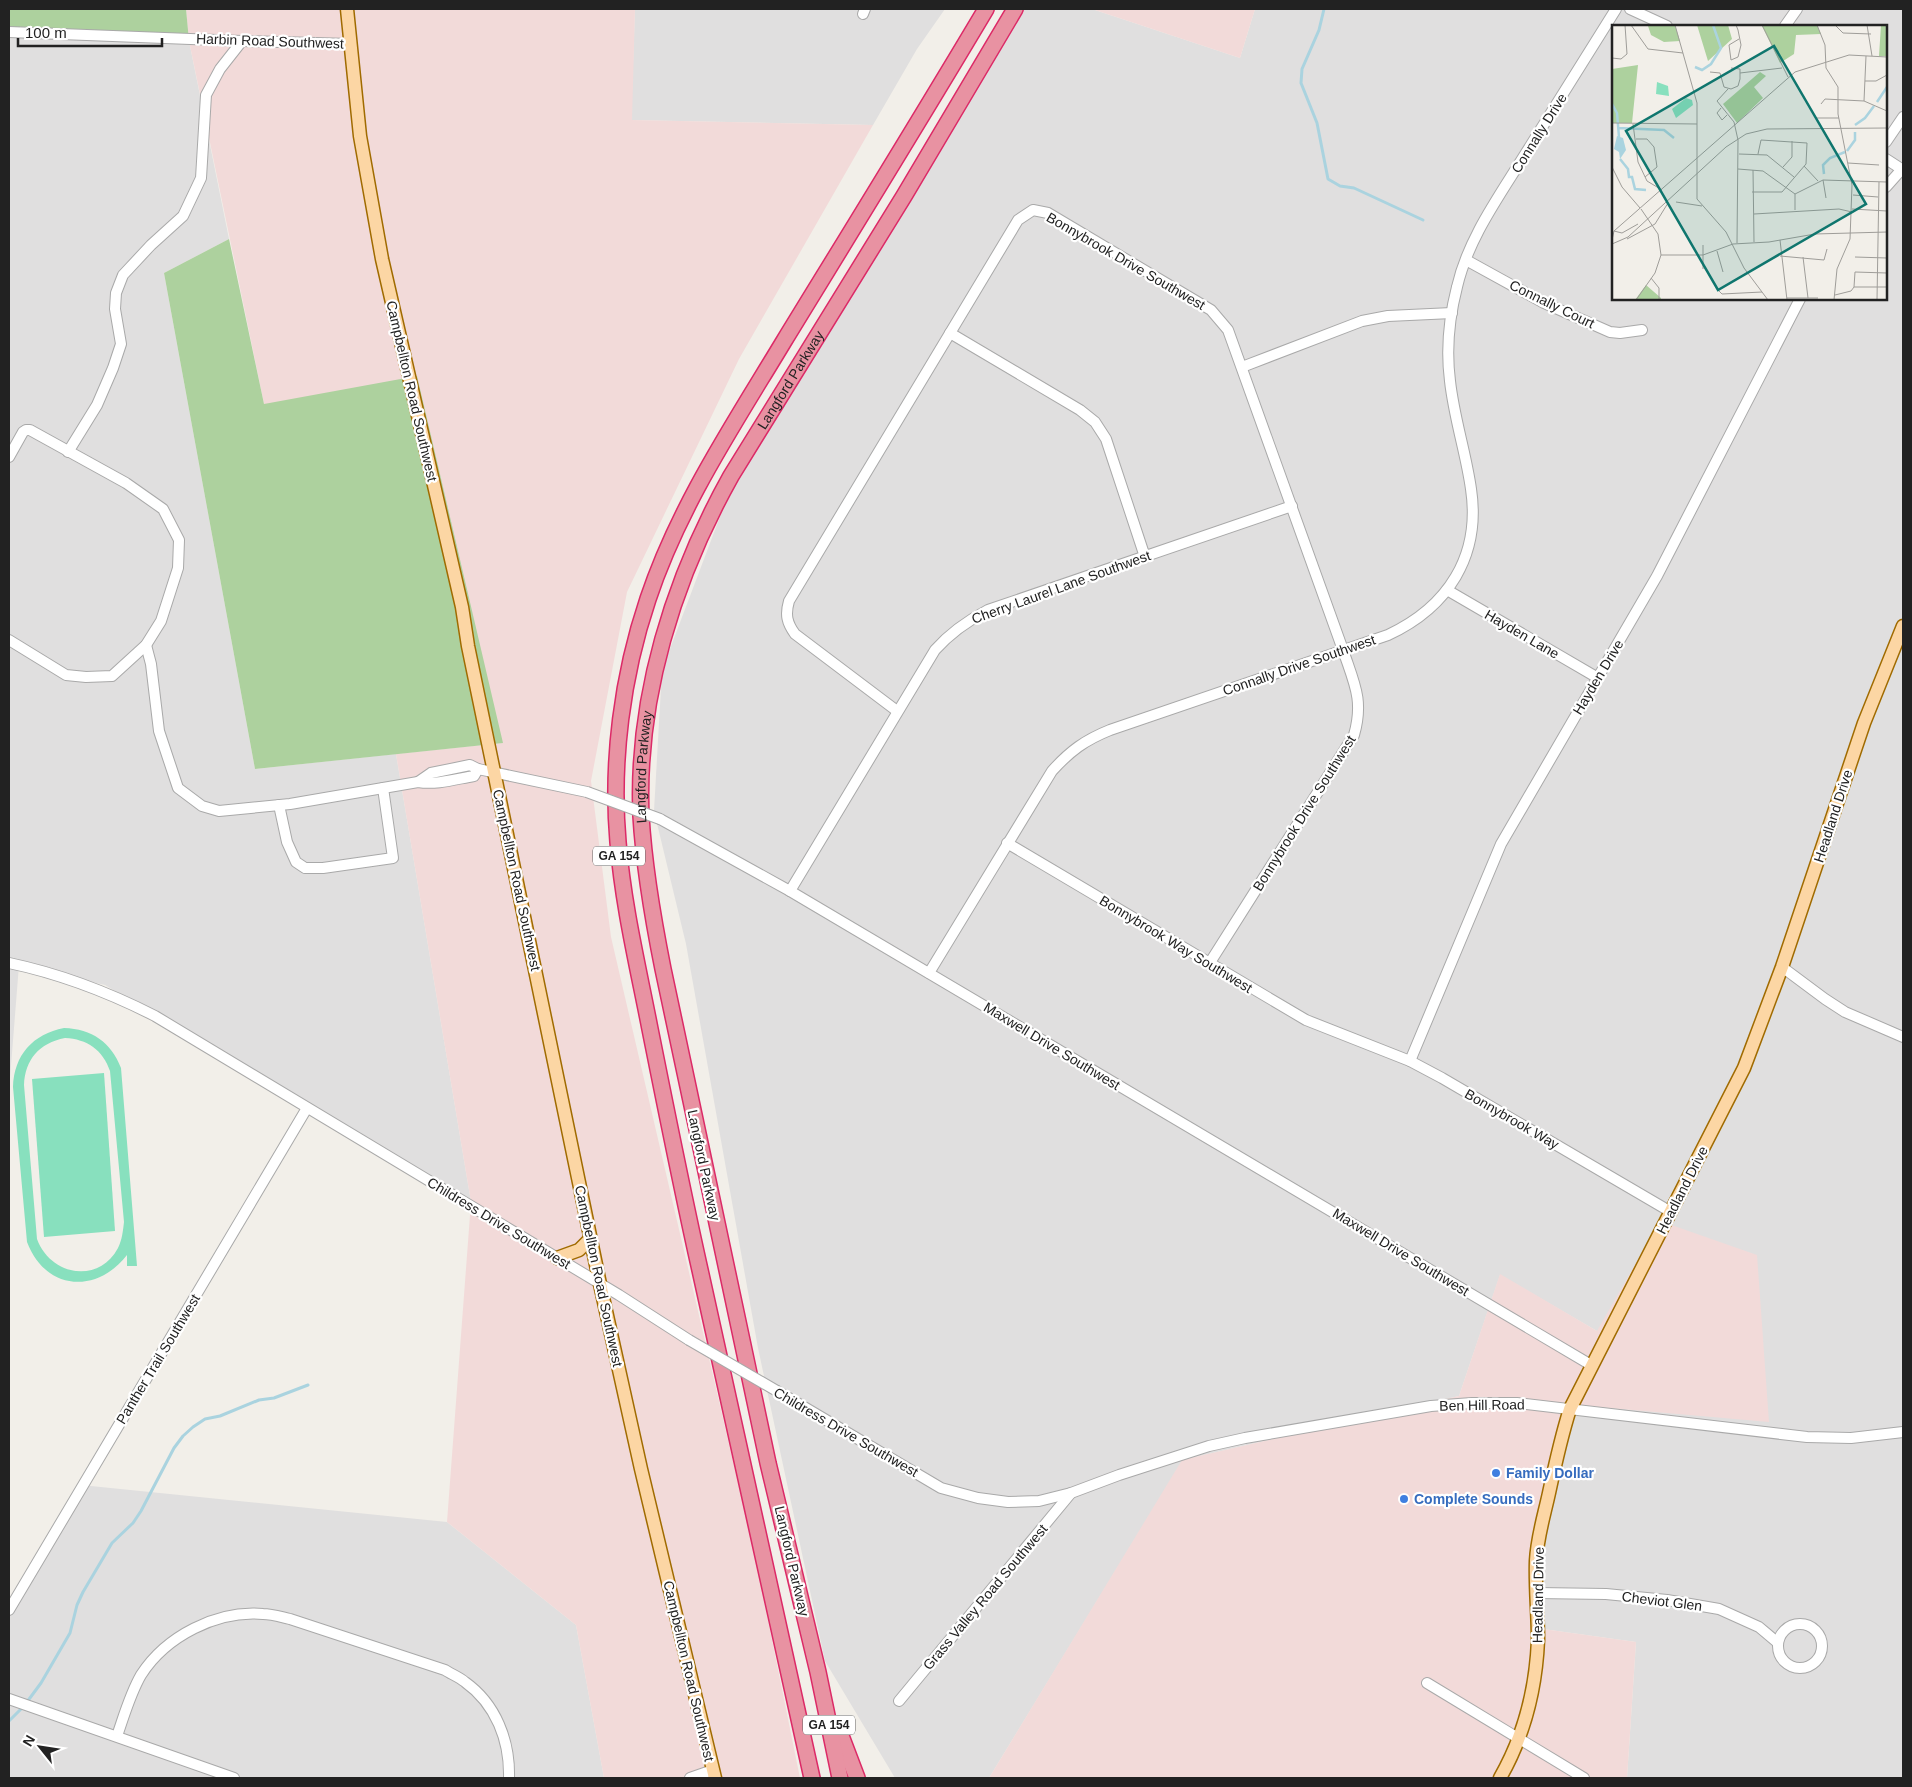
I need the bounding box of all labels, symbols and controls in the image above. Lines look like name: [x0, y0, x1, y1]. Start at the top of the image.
scale bar: [18, 15, 161, 47]
text: 100 m: [25, 24, 67, 41]
inset map: [1612, 25, 1887, 300]
street label: Harbin Road Southwest: [196, 30, 344, 52]
street label: Connally Drive: [1508, 90, 1570, 176]
street label: Bonnybrook Drive Southwest: [1044, 209, 1208, 313]
street label: Connally Court: [1507, 277, 1597, 332]
street label: Campbellton Road Southwest: [383, 299, 441, 483]
street label: Langford Parkway: [754, 328, 827, 432]
street label: Cherry Laurel Lane Southwest: [969, 547, 1153, 627]
street label: Hayden Lane: [1482, 606, 1562, 662]
street label: Connally Drive Southwest: [1221, 631, 1377, 699]
street label: Hayden Drive: [1569, 636, 1627, 717]
street label: Langford Parkway: [633, 710, 655, 824]
street label: Bonnybrook Drive Southwest: [1249, 732, 1359, 894]
street label: Headland Drive: [1810, 767, 1856, 864]
street label: Campbellton Road Southwest: [490, 788, 544, 972]
road number: GA 154: [593, 846, 645, 866]
street label: Bonnybrook Way Southwest: [1097, 892, 1255, 996]
street label: Maxwell Drive Southwest: [981, 999, 1123, 1093]
street label: Bonnybrook Way: [1462, 1086, 1562, 1152]
street label: Langford Parkway: [684, 1108, 724, 1222]
street label: Headland Drive: [1653, 1143, 1711, 1237]
street label: Childress Drive Southwest: [425, 1174, 574, 1272]
street label: Campbellton Road Southwest: [572, 1184, 626, 1368]
street label: Maxwell Drive Southwest: [1330, 1205, 1472, 1299]
street label: Panther Trail Southwest: [113, 1291, 203, 1427]
street label: Childress Drive Southwest: [771, 1384, 921, 1480]
street label: Ben Hill Road: [1439, 1396, 1525, 1414]
place label: Family Dollar: [1506, 1465, 1594, 1481]
marker: Family Dollar: [1490, 1467, 1502, 1479]
place label: Complete Sounds: [1414, 1491, 1533, 1507]
marker: Complete Sounds: [1398, 1493, 1410, 1505]
street label: Langford Parkway: [772, 1504, 812, 1618]
street label: Grass Valley Road Southwest: [919, 1521, 1051, 1673]
street label: Headland Drive: [1529, 1546, 1547, 1643]
street label: Campbellton Road Southwest: [660, 1579, 718, 1763]
street label: Cheviot Glen: [1621, 1588, 1703, 1614]
road number: GA 154: [803, 1716, 855, 1734]
north arrow: [15, 1722, 65, 1772]
text: N: [19, 1732, 38, 1749]

